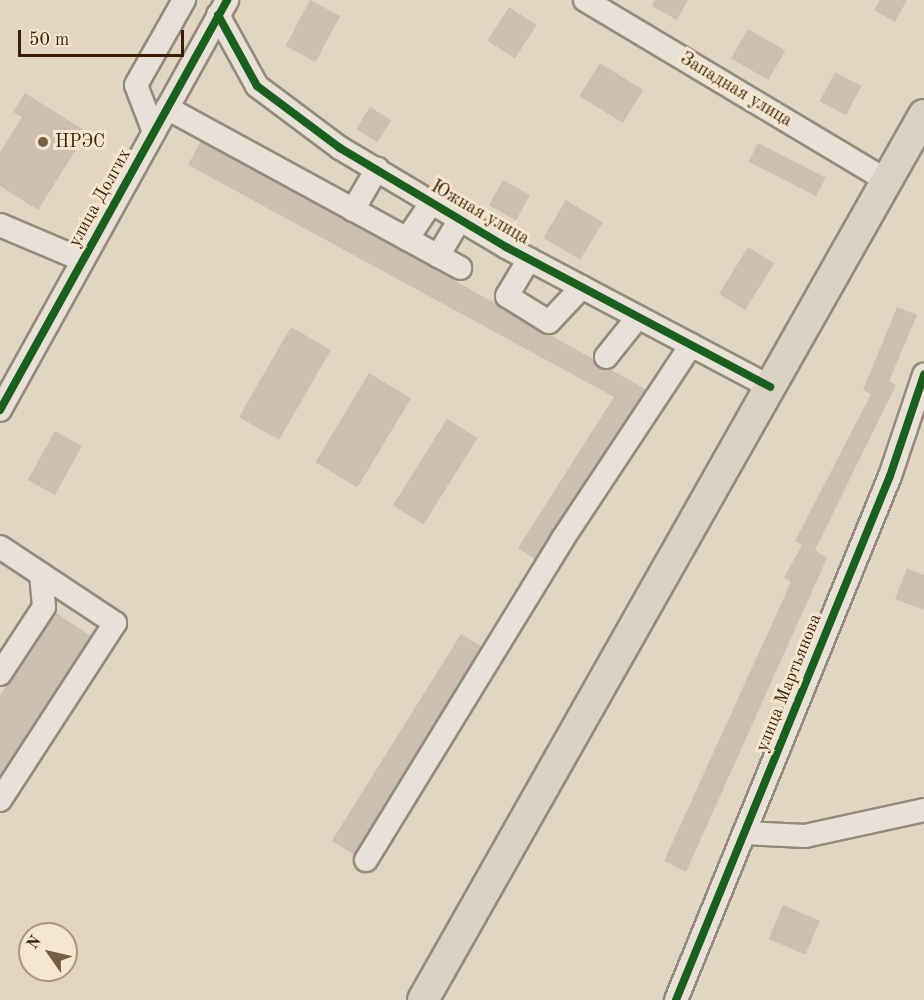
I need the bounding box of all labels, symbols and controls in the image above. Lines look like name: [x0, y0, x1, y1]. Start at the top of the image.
scale bar: [21, 18, 188, 56]
text: 50 m: [29, 31, 69, 49]
street label: Западная улица: [676, 48, 796, 132]
place label: НРЭС: [55, 131, 105, 153]
marker: НРЭС: [36, 135, 50, 149]
street label: улица Долгих: [64, 145, 136, 251]
street label: Южная улица: [427, 176, 533, 250]
street label: улица Мартьянова: [751, 611, 827, 755]
north arrow: [18, 922, 78, 982]
text: N: [25, 934, 45, 953]

